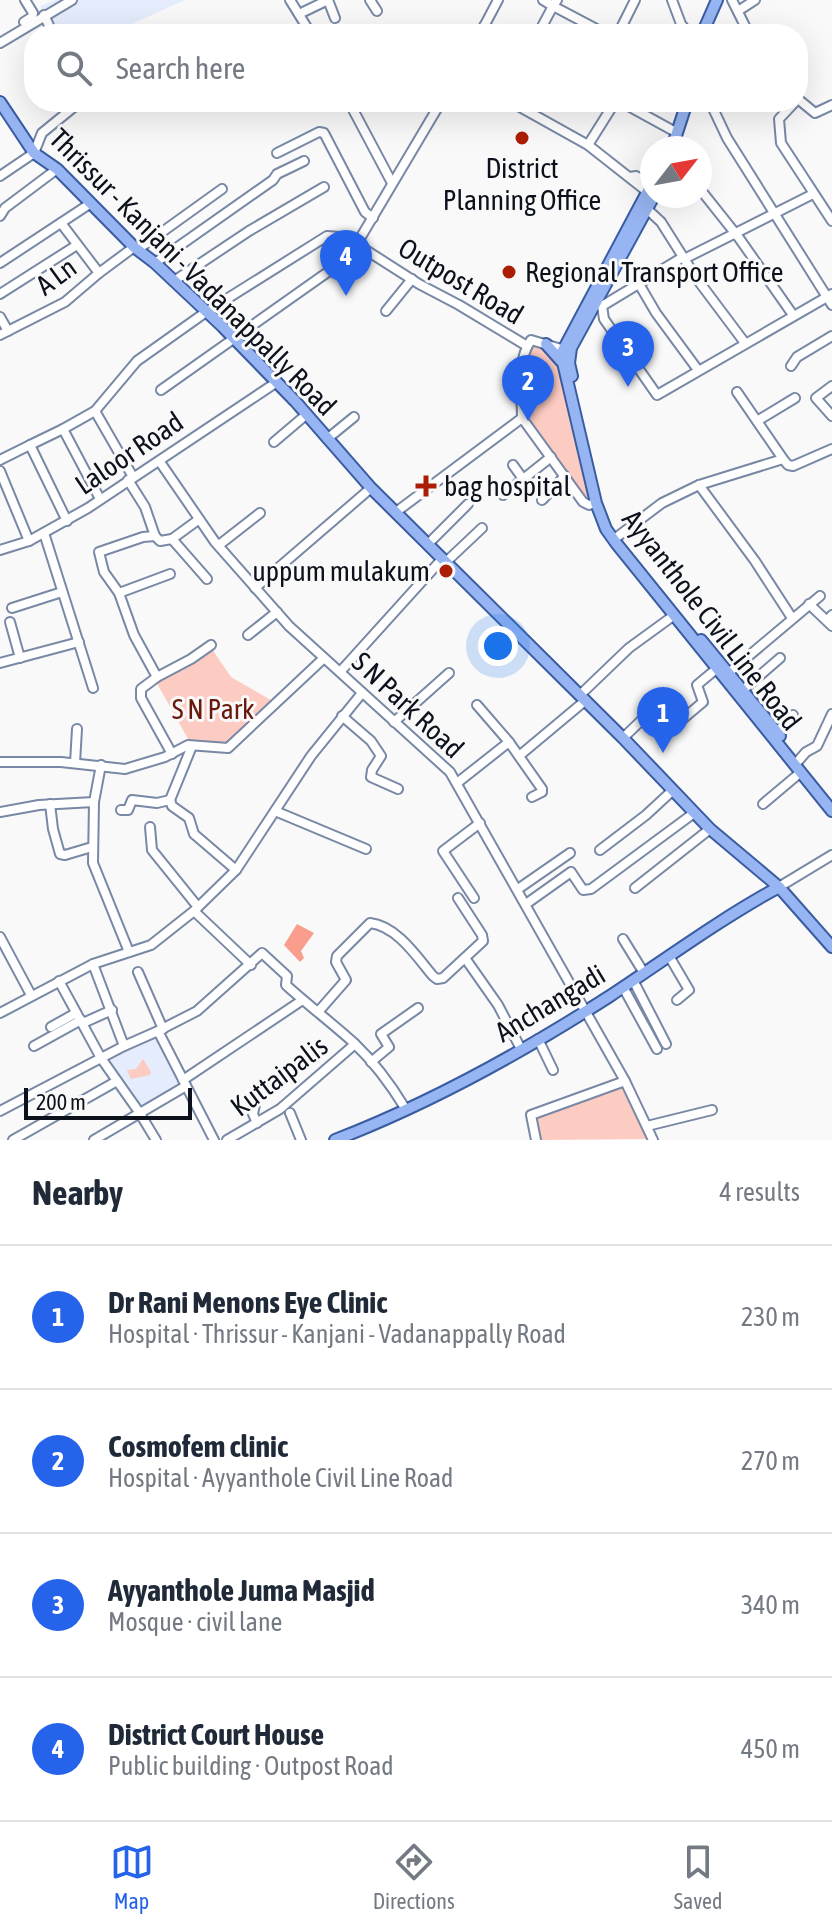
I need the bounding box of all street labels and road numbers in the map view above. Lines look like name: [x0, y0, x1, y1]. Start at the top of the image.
street label: Thrissur - Kanjani - Vadanappally Road: [43, 122, 343, 422]
street label: Outpost Road: [393, 231, 529, 331]
street label: A Ln: [30, 251, 82, 301]
street label: Laloor Road: [69, 405, 189, 501]
street label: Ayyanthole Civil Line Road: [616, 503, 808, 737]
street label: S N Park Road: [346, 646, 470, 764]
street label: Anchangadi: [489, 958, 611, 1048]
street label: Kuttaipalis: [224, 1029, 334, 1123]

